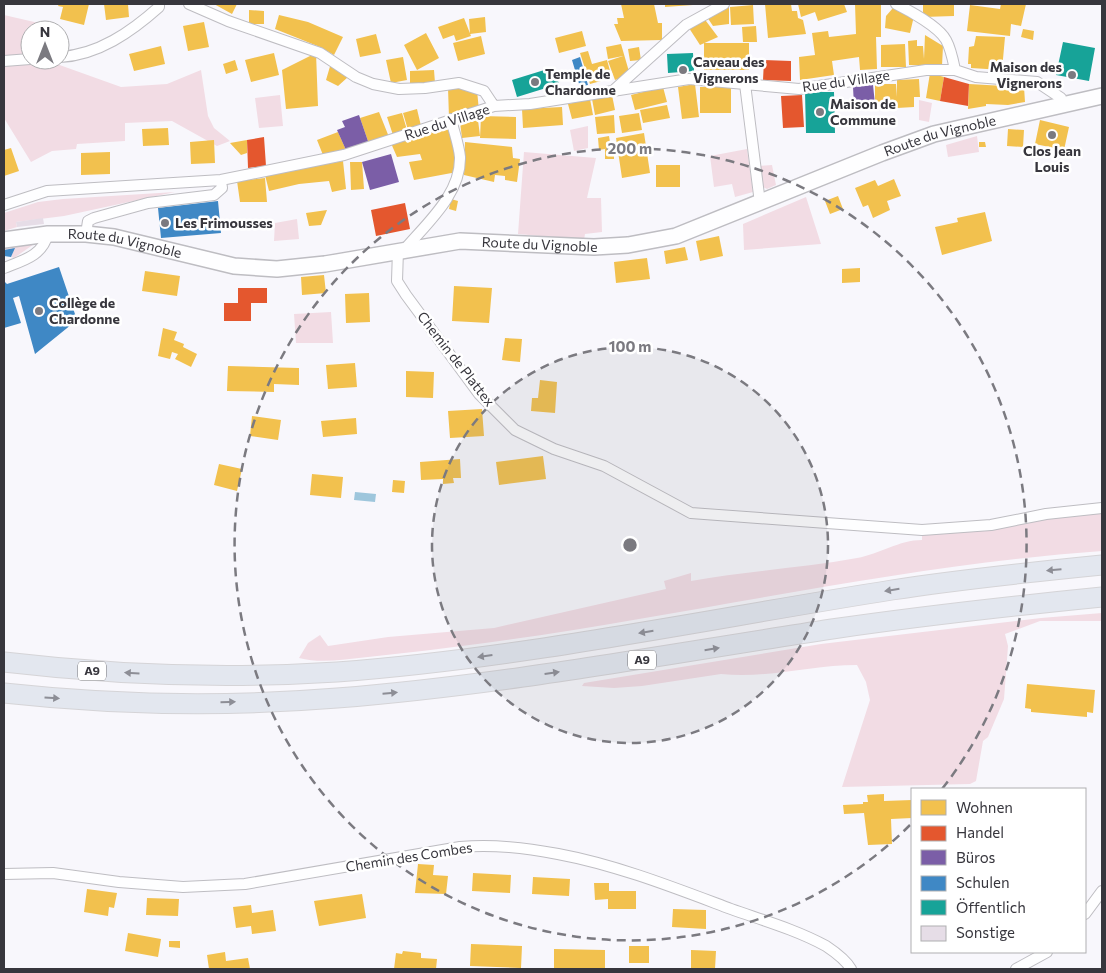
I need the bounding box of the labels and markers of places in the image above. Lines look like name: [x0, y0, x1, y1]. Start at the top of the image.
place label: Caveau des Vignerons: [693, 53, 765, 86]
place label: Maison des Vignerons: [990, 58, 1062, 91]
marker: Caveau des Vignerons: [677, 64, 689, 76]
place label: Temple de Chardonne: [545, 65, 616, 98]
marker: Maison des Vignerons: [1066, 69, 1078, 81]
marker: Temple de Chardonne: [529, 76, 541, 88]
place label: Maison de Commune: [830, 95, 896, 128]
marker: Maison de Commune: [814, 106, 826, 118]
marker: Clos Jean Louis: [1046, 129, 1058, 141]
place label: Clos Jean Louis: [1023, 142, 1081, 175]
place label: Les Frimousses: [175, 214, 273, 231]
marker: Les Frimousses: [159, 217, 171, 229]
place label: Collège de Chardonne: [49, 294, 120, 327]
marker: Collège de Chardonne: [33, 305, 45, 317]
centre of rings: [621, 536, 639, 554]

